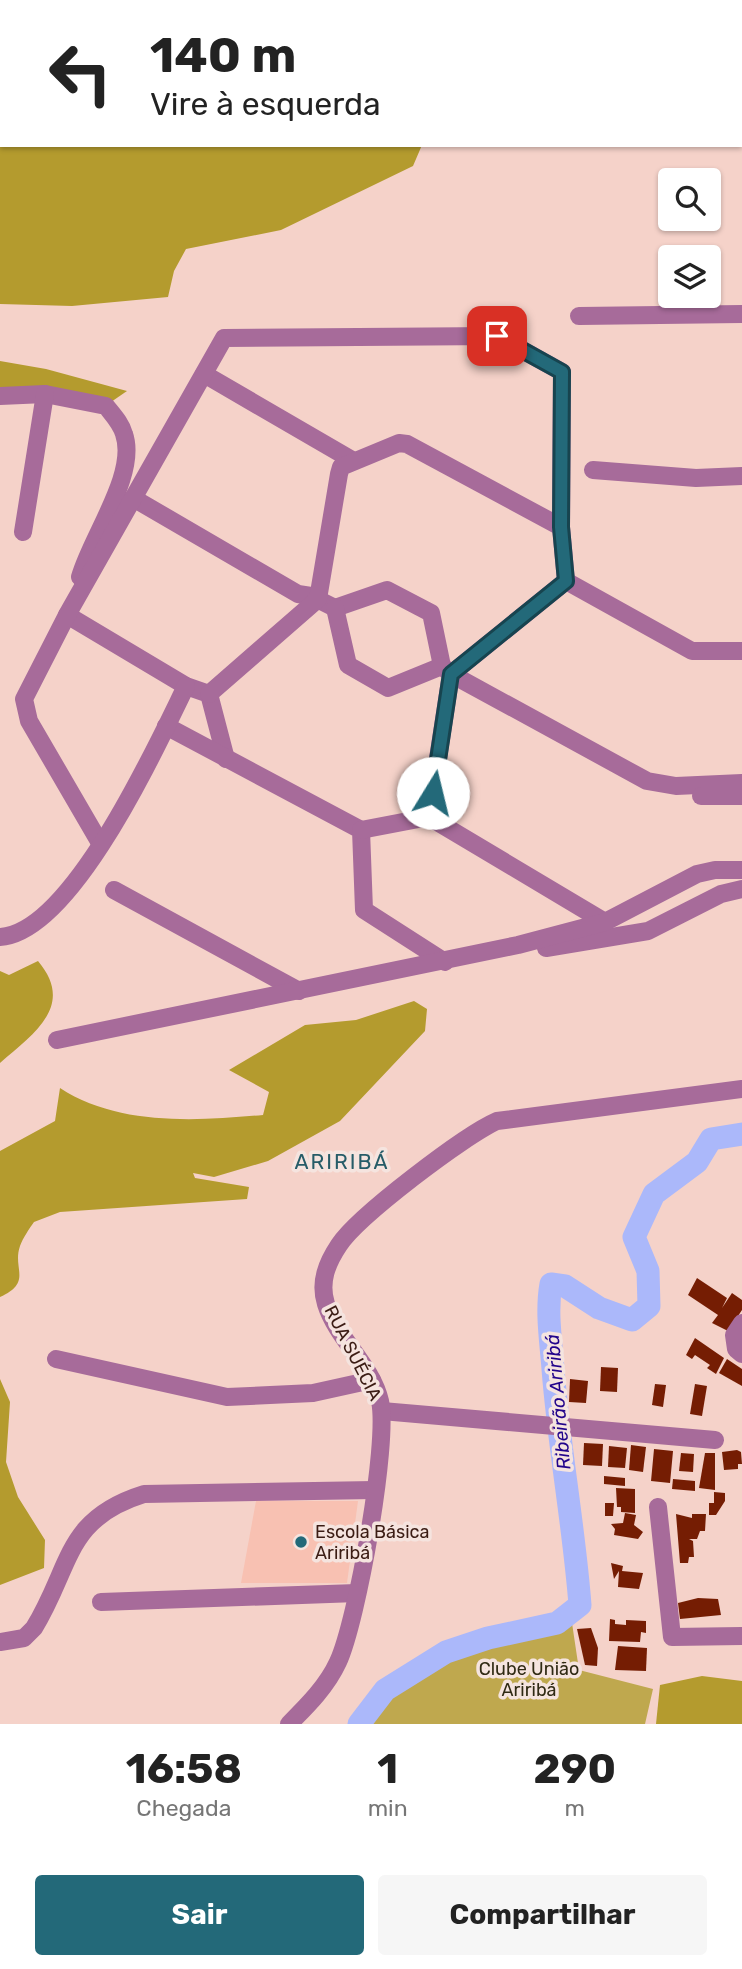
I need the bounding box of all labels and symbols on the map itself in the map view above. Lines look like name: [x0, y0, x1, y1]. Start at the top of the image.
pin: [467, 306, 527, 366]
position arrow: [396, 756, 470, 830]
district label: ARIRIBÁ: [295, 1149, 389, 1174]
street label: RUA SUÉCIA: [320, 1302, 386, 1404]
water label: Ribeirão Ariribá: [541, 1333, 575, 1471]
place label: Escola Básica Ariribá: [315, 1521, 429, 1564]
marker: Escola Básica Ariribá: [293, 1534, 309, 1550]
park label: Clube União Ariribá: [479, 1658, 579, 1701]

